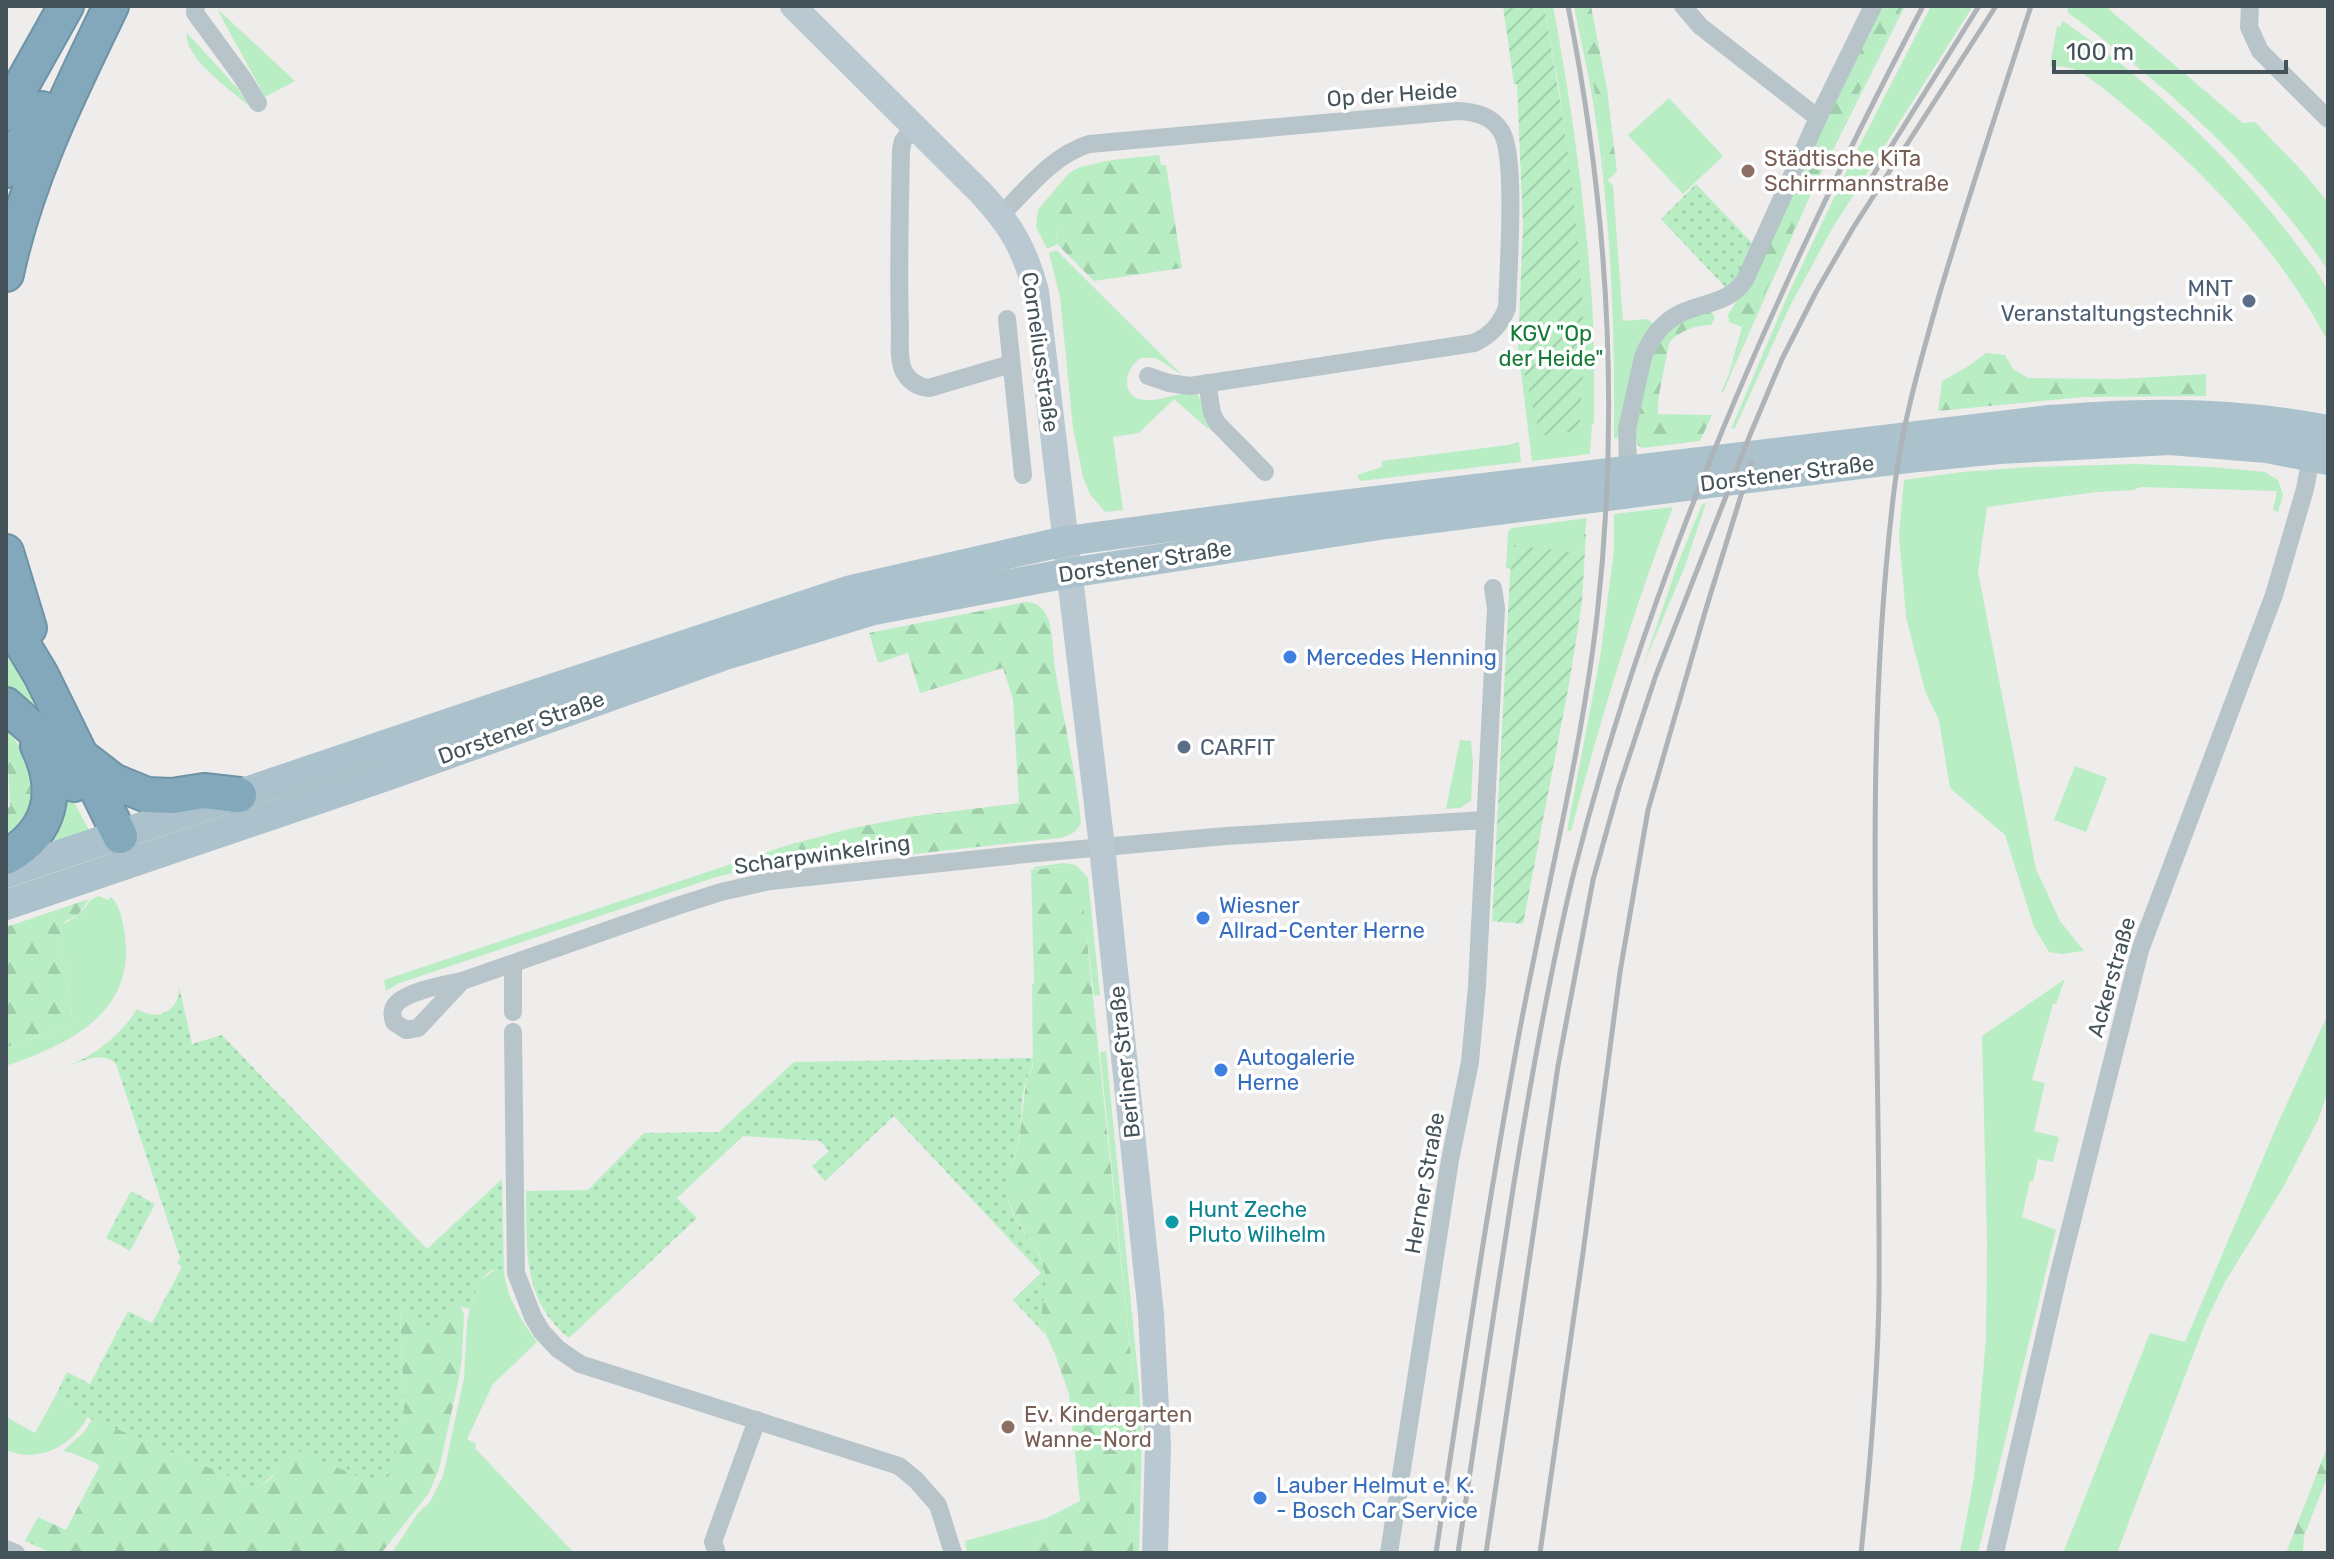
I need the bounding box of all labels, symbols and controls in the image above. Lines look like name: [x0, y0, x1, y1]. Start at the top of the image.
scale bar: [2054, 24, 2286, 74]
text: 100 m: [2066, 38, 2134, 66]
street label: Op der Heide: [1326, 76, 1458, 113]
place label: Städtische KiTa Schirrmannstraße: [1764, 145, 1949, 197]
marker: Städtische KiTa Schirrmannstraße: [1739, 162, 1757, 180]
street label: Corneliusstraße: [1016, 270, 1065, 434]
place label: MNT Veranstaltungstechnik: [2000, 275, 2234, 327]
marker: MNT Veranstaltungstechnik: [2240, 292, 2258, 310]
park label: KGV "Op der Heide": [1498, 320, 1604, 372]
street label: Dorstener Straße: [1699, 449, 1876, 498]
street label: Dorstener Straße: [1057, 534, 1234, 589]
place label: Mercedes Henning: [1306, 644, 1497, 671]
marker: Mercedes Henning: [1281, 648, 1299, 666]
street label: Dorstener Straße: [434, 685, 608, 770]
place label: CARFIT: [1200, 734, 1276, 761]
marker: CARFIT: [1175, 738, 1193, 756]
street label: Scharpwinkelring: [732, 829, 912, 880]
place label: Wiesner Allrad-Center Herne: [1219, 892, 1425, 944]
marker: Wiesner Allrad-Center Herne: [1194, 909, 1212, 927]
street label: Ackerstraße: [2081, 914, 2141, 1040]
street label: Berliner Straße: [1103, 985, 1146, 1139]
place label: Autogalerie Herne: [1237, 1044, 1355, 1096]
marker: Autogalerie Herne: [1212, 1061, 1230, 1079]
street label: Herner Straße: [1399, 1110, 1450, 1256]
place label: Hunt Zeche Pluto Wilhelm: [1188, 1196, 1326, 1248]
marker: Hunt Zeche Pluto Wilhelm: [1163, 1213, 1181, 1231]
place label: Ev. Kindergarten Wanne-Nord: [1024, 1401, 1192, 1453]
marker: Ev. Kindergarten Wanne-Nord: [999, 1418, 1017, 1436]
place label: Lauber Helmut e. K. - Bosch Car Service: [1276, 1472, 1478, 1524]
marker: Lauber Helmut e. K. - Bosch Car Service: [1251, 1489, 1269, 1507]

